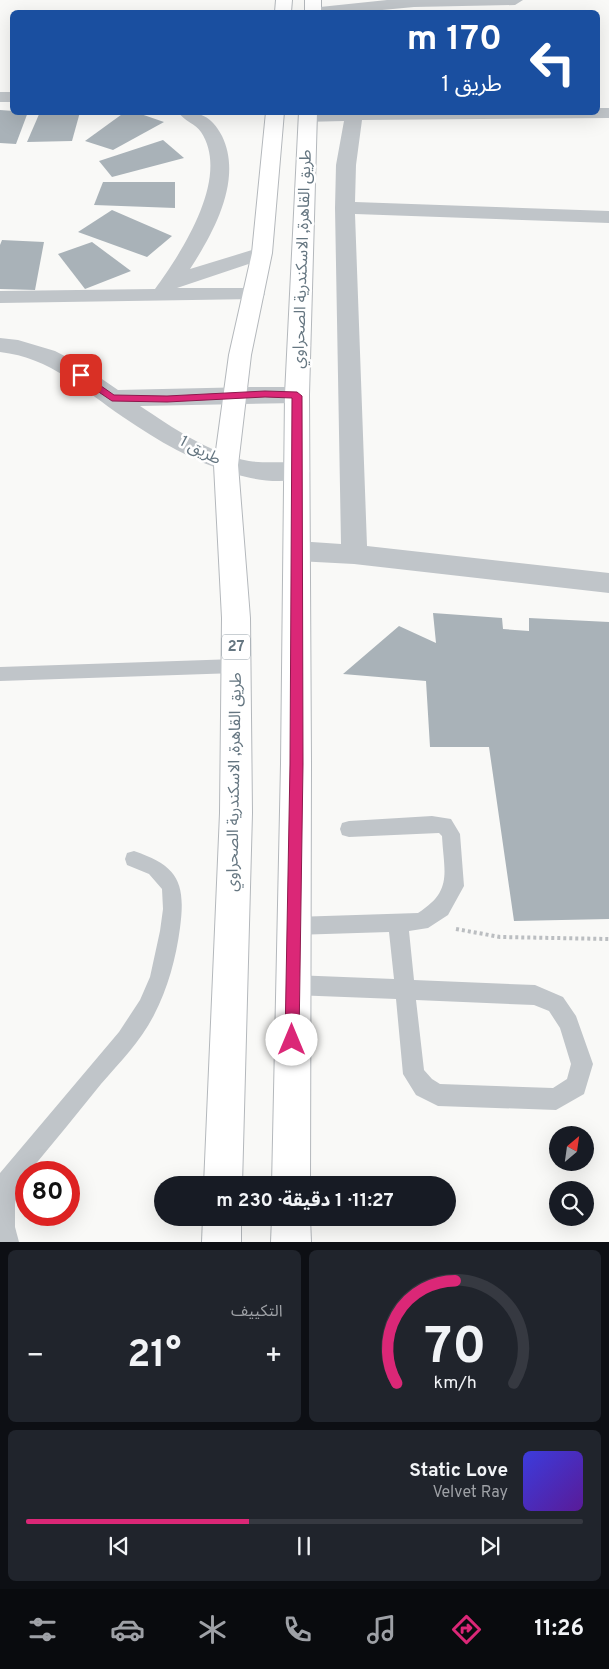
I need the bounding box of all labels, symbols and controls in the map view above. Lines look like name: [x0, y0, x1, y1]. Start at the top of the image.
text: 170 m: [407, 18, 502, 62]
icon: left: [520, 30, 585, 95]
text: طريق 1: [441, 72, 502, 99]
street label: طريق القاهرة, الاسكندرية الصحراوي: [289, 149, 318, 369]
pin: [60, 354, 102, 396]
icon: arrive: [67, 361, 95, 389]
street label: طريق 1: [176, 432, 224, 470]
road number: 27: [222, 634, 250, 660]
street label: طريق القاهرة, الاسكندرية الصحراوي: [223, 672, 248, 892]
position arrow: [265, 1013, 317, 1065]
north arrow: [549, 1126, 594, 1171]
map controls: [549, 1126, 594, 1226]
speed limit sign: 80: [15, 1161, 80, 1226]
button: search: [549, 1181, 594, 1226]
text: 11:27 · 1 دقيقة · 230 m: [216, 1189, 394, 1213]
text: التكييف: [231, 1302, 283, 1322]
text: 70: [424, 1316, 486, 1382]
text: 21°: [127, 1332, 181, 1381]
text: −: [26, 1339, 44, 1375]
text: +: [264, 1339, 283, 1375]
text: km/h: [433, 1372, 476, 1395]
text: Static Love: [409, 1459, 508, 1483]
text: Velvet Ray: [433, 1483, 508, 1503]
icon: previous: [105, 1532, 133, 1560]
icon: pause: [290, 1532, 318, 1560]
icon: next: [476, 1532, 504, 1560]
icon: filters: [25, 1612, 60, 1647]
icon: car: [110, 1612, 145, 1647]
icon: climate: [195, 1612, 230, 1647]
icon: phone: [280, 1612, 315, 1647]
icon: music: [364, 1612, 399, 1647]
icon: directions: [449, 1612, 484, 1647]
text: 11:26: [534, 1616, 584, 1643]

